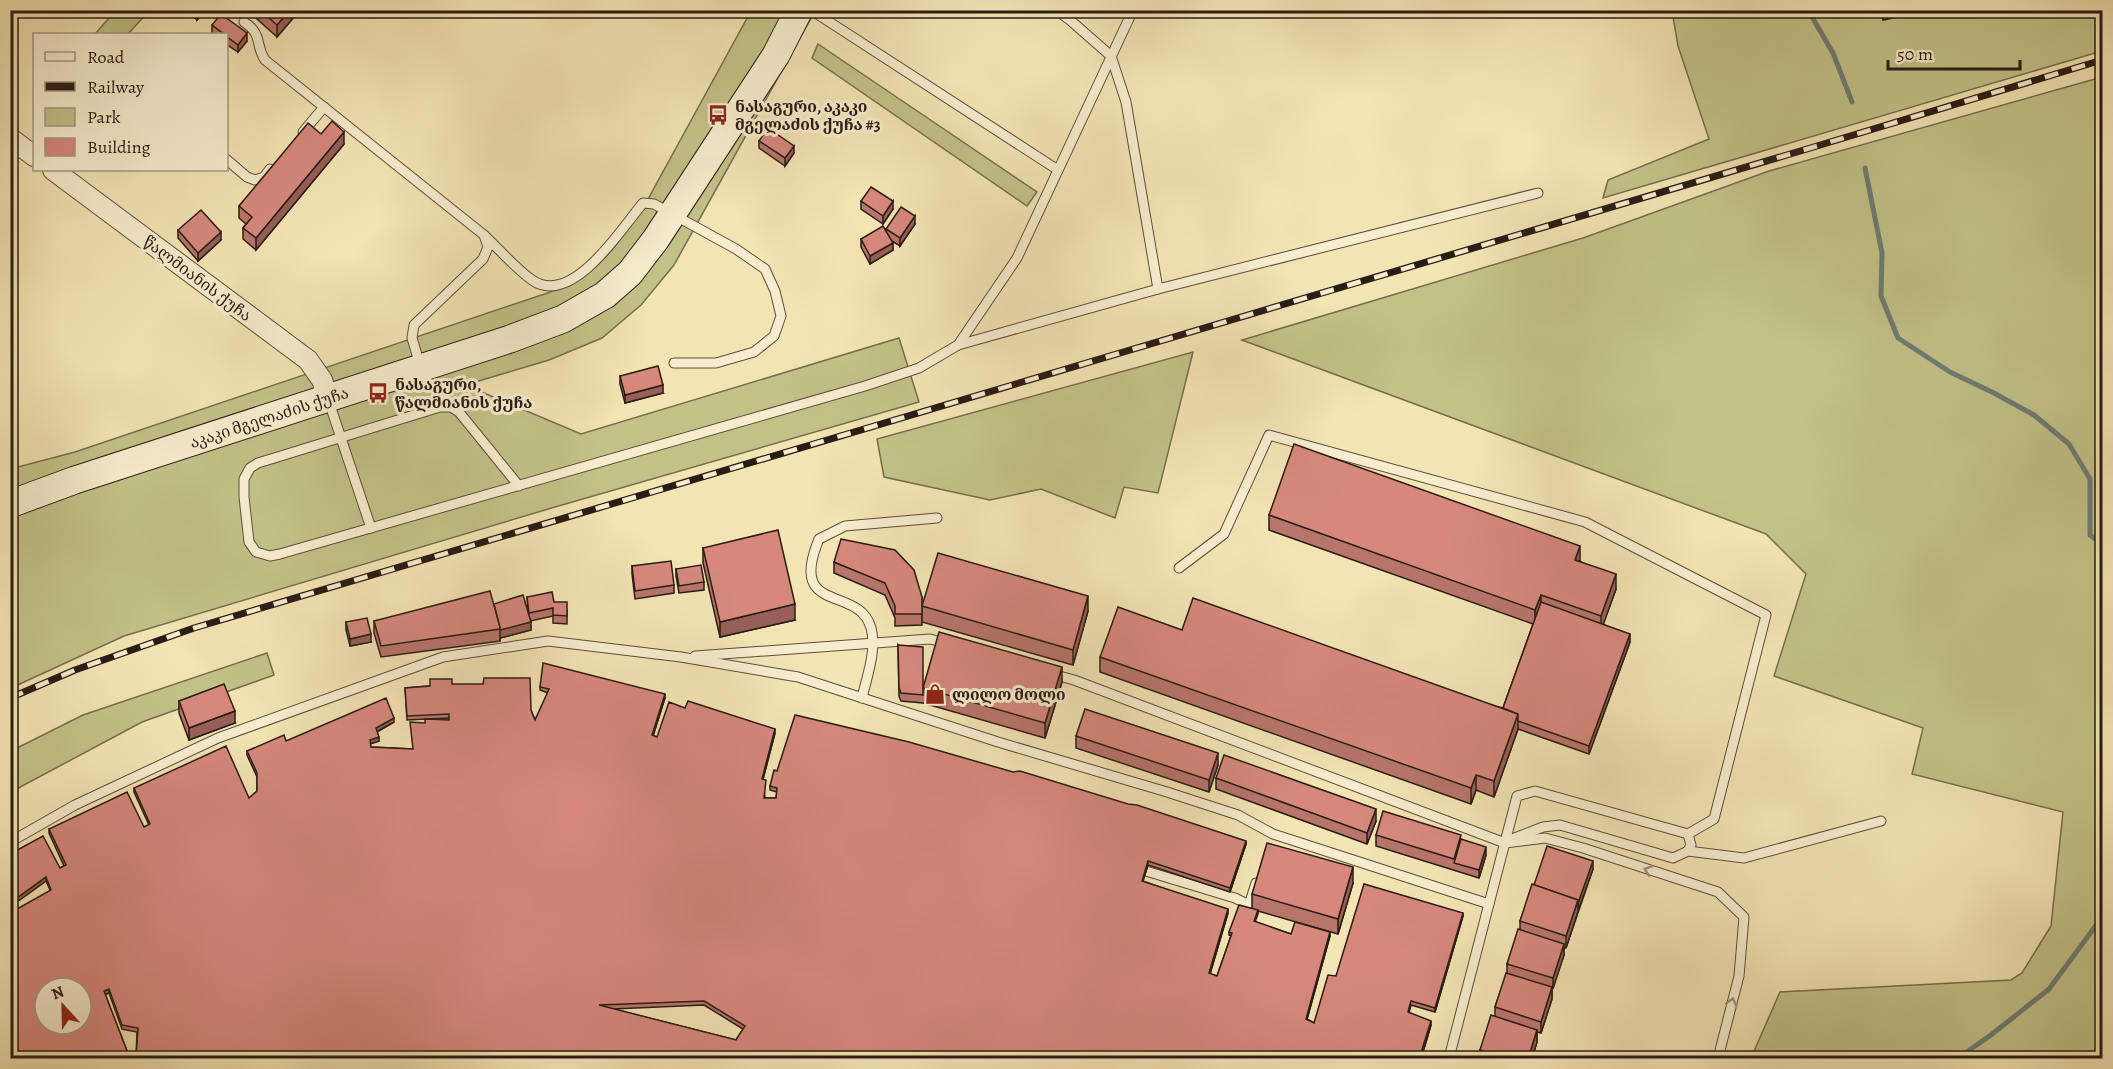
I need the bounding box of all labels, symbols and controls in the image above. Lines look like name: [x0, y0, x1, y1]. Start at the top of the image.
legend: [33, 33, 228, 171]
scale bar: [1888, 33, 2020, 71]
text: 50 m: [1897, 42, 1933, 66]
text: Road: [87, 45, 125, 69]
text: Railway: [87, 75, 145, 99]
place label: ნასაგური, აკაკი მგელაძის ქუჩა #3: [735, 96, 881, 136]
bus stop icon: ნასაგური, აკაკი მგელაძის ქუჩა #3: [706, 103, 730, 127]
text: Park: [87, 105, 121, 129]
text: Building: [87, 135, 151, 159]
street label: წალმიანის ქუჩა: [139, 231, 256, 327]
place label: ნასაგური, წალმიანის ქუჩა: [395, 374, 532, 414]
bus stop icon: ნასაგური, წალმიანის ქუჩა: [366, 381, 390, 405]
street label: აკაკი მგელაძის ქუჩა: [187, 382, 352, 454]
shop icon: ლილო მოლი: [923, 682, 947, 706]
place label: ლილო მოლი: [952, 684, 1066, 706]
one-way arrow: [1643, 864, 1654, 877]
north arrow: [33, 976, 93, 1036]
text: N: [48, 981, 68, 1005]
one-way arrow: [1725, 997, 1738, 1007]

